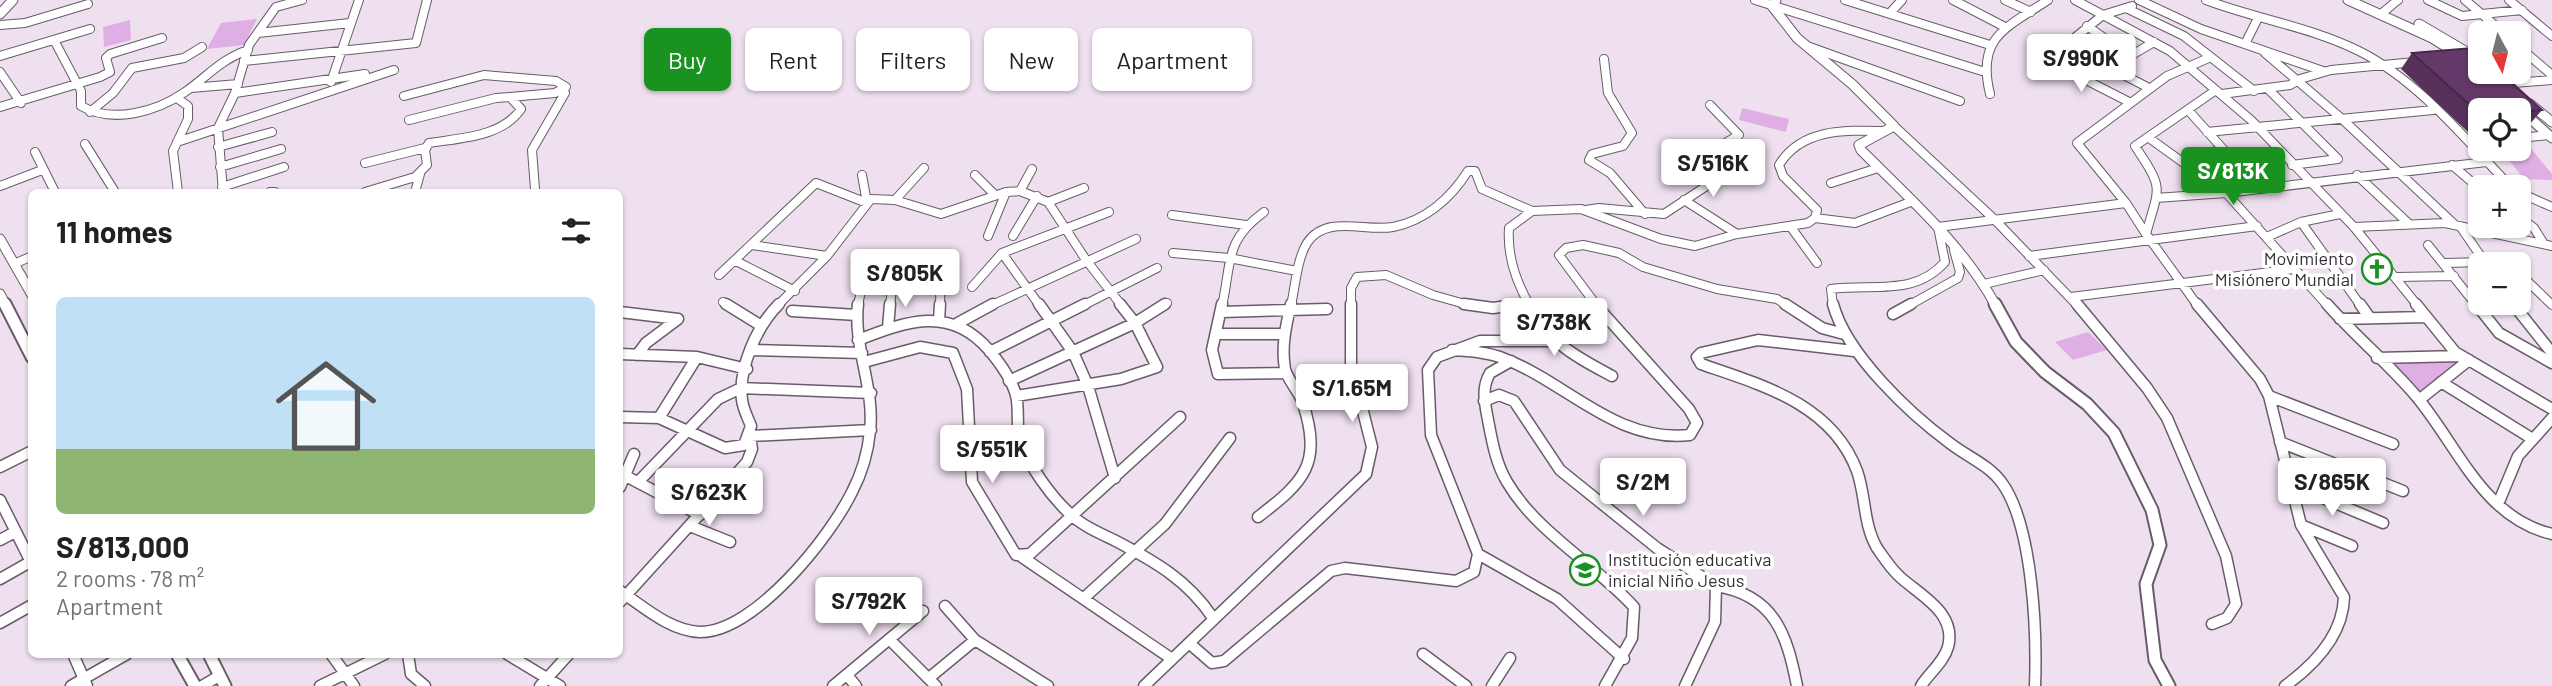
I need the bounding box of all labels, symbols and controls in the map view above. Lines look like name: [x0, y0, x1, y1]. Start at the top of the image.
north arrow: [2468, 21, 2530, 84]
map controls: [2468, 21, 2531, 315]
chip: Buy: [644, 28, 731, 91]
chip: Rent: [745, 28, 842, 91]
chip: Filters: [856, 28, 970, 91]
chip: New: [984, 28, 1078, 91]
chip: Apartment: [1092, 28, 1252, 91]
pin: S/990K: [2024, 34, 2138, 94]
text: S/990K: [2043, 43, 2119, 71]
button: locate: [2468, 98, 2531, 161]
pin: S/516K: [1656, 140, 1770, 199]
text: S/516K: [1677, 148, 1749, 176]
pin: S/813K: [2176, 148, 2290, 207]
text: S/813K: [2197, 156, 2269, 184]
button: +: [2468, 175, 2531, 238]
icon: filters: [557, 212, 595, 250]
text: 11 homes: [56, 213, 173, 249]
place label: Movimiento Misiónero Mundial: [2215, 247, 2354, 290]
pin: S/805K: [848, 250, 962, 309]
church icon: Movimiento Misiónero Mundial: [2360, 252, 2394, 286]
button: −: [2468, 252, 2531, 315]
text: S/805K: [867, 258, 943, 286]
pin: S/738K: [1497, 298, 1611, 358]
text: S/738K: [1516, 307, 1592, 335]
icon: home: [263, 343, 389, 469]
pin: S/1.65M: [1287, 364, 1417, 424]
text: S/1.65M: [1312, 373, 1392, 401]
pin: S/551K: [935, 426, 1049, 485]
text: S/551K: [956, 434, 1028, 462]
pin: S/2M: [1602, 458, 1684, 518]
pin: S/865K: [2275, 458, 2389, 518]
text: S/2M: [1616, 467, 1670, 495]
text: S/865K: [2294, 467, 2370, 495]
pin: S/623K: [652, 468, 766, 528]
text: S/623K: [671, 477, 747, 505]
text: S/813,000: [56, 528, 189, 564]
place label: Institución educativa inicial Niño Jesus: [1608, 548, 1772, 591]
school or university icon: Institución educativa inicial Niño Jesus: [1568, 553, 1602, 587]
text: 2 rooms · 78 m²: [56, 564, 204, 592]
pin: S/792K: [812, 578, 926, 637]
text: S/792K: [831, 586, 907, 614]
text: Apartment: [56, 592, 163, 620]

